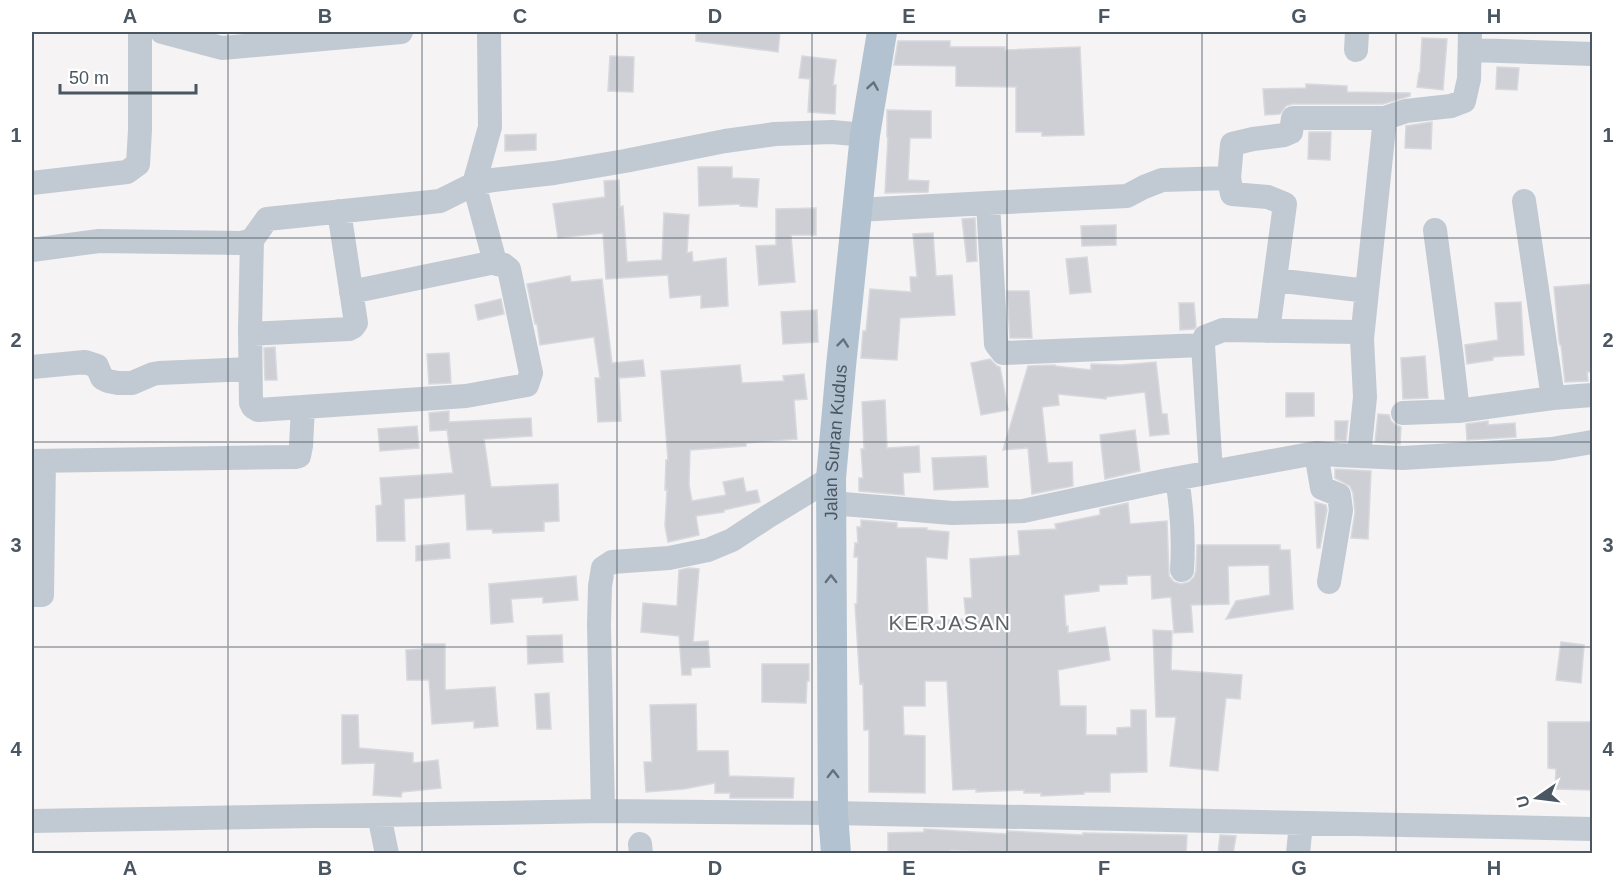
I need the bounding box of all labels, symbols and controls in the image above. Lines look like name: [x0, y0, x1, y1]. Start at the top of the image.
text: A: [123, 5, 137, 27]
text: B: [318, 5, 332, 27]
text: C: [513, 5, 527, 27]
text: D: [708, 5, 722, 27]
text: E: [902, 5, 916, 27]
text: F: [1098, 5, 1110, 27]
text: G: [1291, 5, 1307, 27]
text: H: [1487, 5, 1501, 27]
scale bar: [60, 57, 196, 95]
text: 50 m: [69, 68, 109, 88]
one-way arrow: [866, 82, 879, 92]
text: 1: [10, 124, 22, 146]
text: 1: [1602, 124, 1614, 146]
text: 2: [10, 329, 22, 351]
text: 2: [1602, 329, 1614, 351]
one-way arrow: [836, 338, 849, 347]
street label: Jalan Sunan Kudus: [821, 364, 851, 520]
text: 3: [10, 534, 22, 556]
text: 3: [1602, 534, 1614, 556]
one-way arrow: [825, 575, 837, 584]
district label: KERJASAN: [889, 611, 1011, 634]
text: 4: [10, 738, 22, 760]
text: 4: [1602, 738, 1614, 760]
north arrow: [1507, 768, 1567, 828]
one-way arrow: [827, 770, 839, 779]
text: U: [1513, 794, 1533, 809]
text: A: [123, 857, 137, 879]
text: B: [318, 857, 332, 879]
text: C: [513, 857, 527, 879]
text: D: [708, 857, 722, 879]
text: E: [902, 857, 916, 879]
text: F: [1098, 857, 1110, 879]
text: G: [1291, 857, 1307, 879]
text: H: [1487, 857, 1501, 879]

